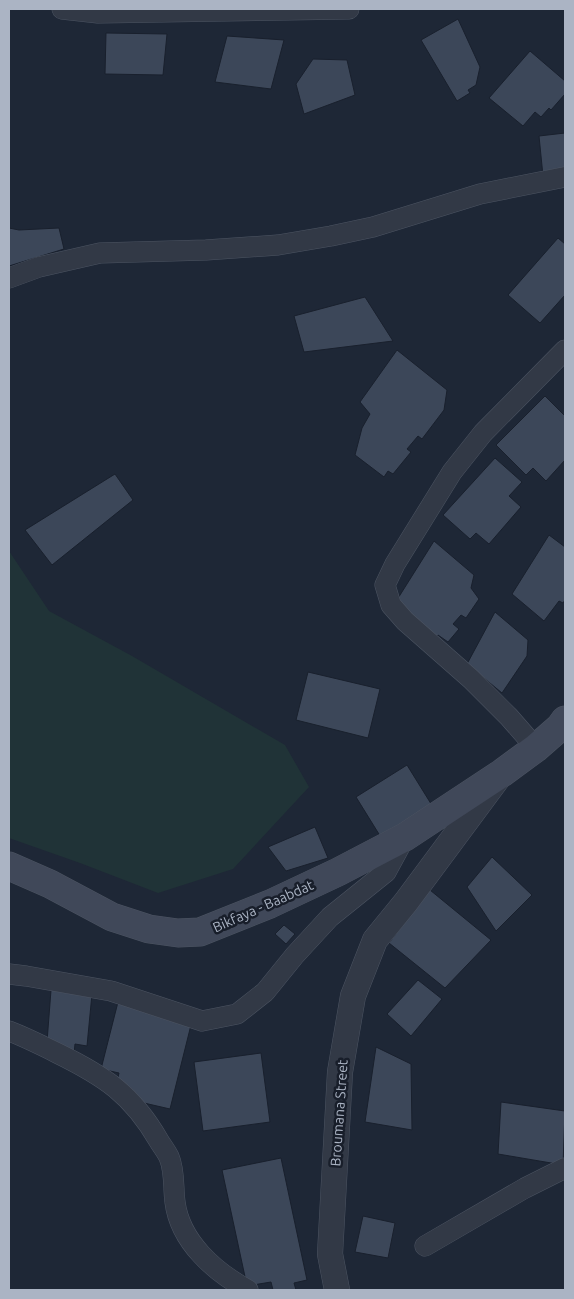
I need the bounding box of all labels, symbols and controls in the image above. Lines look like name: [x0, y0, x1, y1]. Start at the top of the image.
street label: Bikfaya - Baabdat: [210, 876, 316, 935]
street label: Broumana Street: [327, 1059, 351, 1167]

